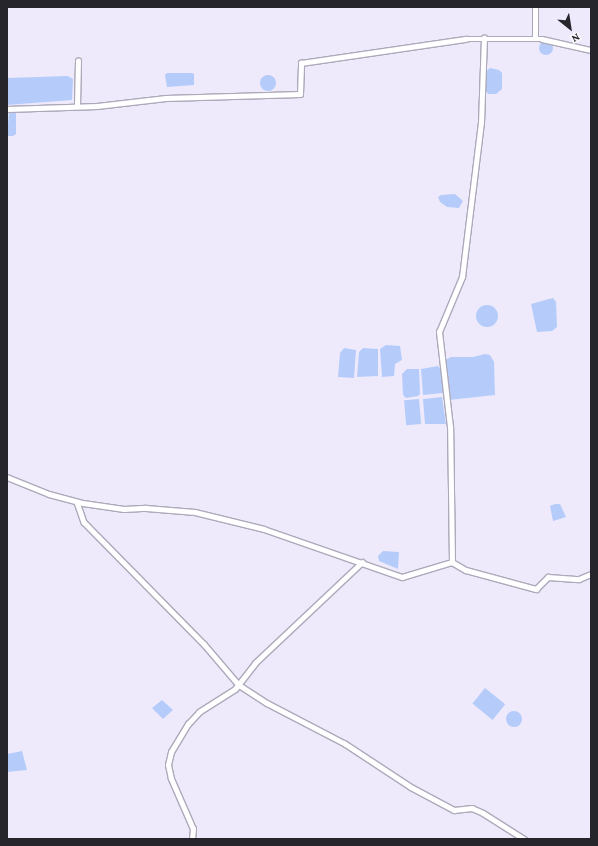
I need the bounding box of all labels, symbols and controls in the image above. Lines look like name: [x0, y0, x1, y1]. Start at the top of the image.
north arrow: [550, 8, 590, 48]
text: N: [570, 31, 582, 45]

